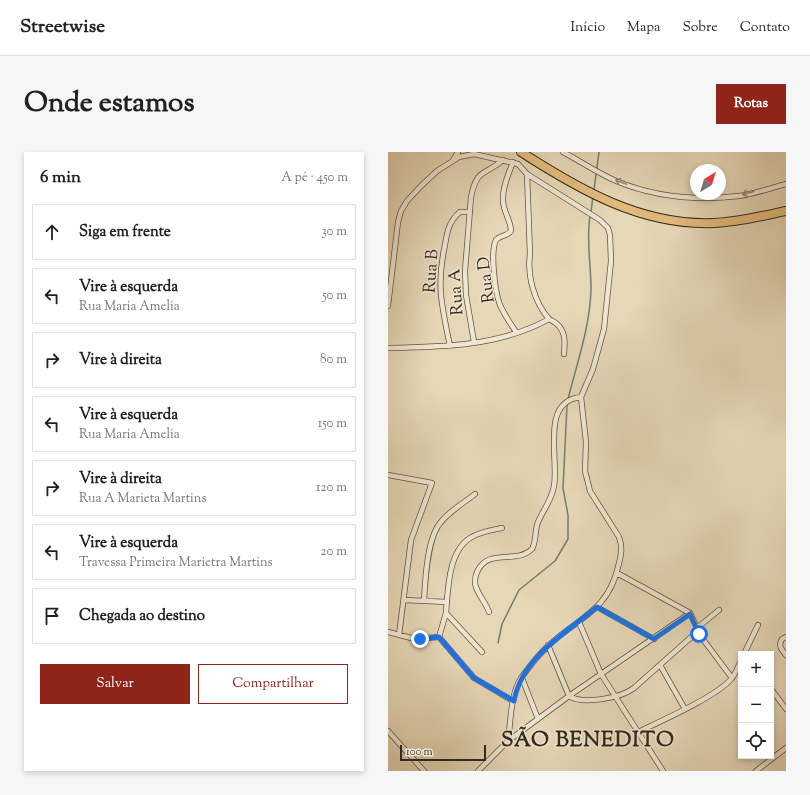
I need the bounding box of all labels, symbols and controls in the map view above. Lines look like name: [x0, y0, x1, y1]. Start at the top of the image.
text: Streetwise: [20, 14, 105, 41]
text: Início: [570, 18, 605, 38]
text: Mapa: [627, 18, 660, 38]
text: Sobre: [682, 18, 718, 38]
text: Contato: [740, 18, 790, 38]
text: Onde estamos: [24, 84, 194, 124]
button: Rotas: [716, 84, 786, 124]
north arrow: [690, 164, 726, 200]
text: 6 min: [40, 166, 81, 190]
text: A pé · 450 m: [281, 169, 348, 187]
one-way arrow: [615, 177, 627, 185]
one-way arrow: [742, 190, 755, 198]
icon: ahead: [41, 221, 63, 243]
text: Siga em frente: [79, 222, 171, 243]
text: 30 m: [321, 223, 347, 241]
street label: Rua B: [419, 248, 446, 294]
street label: Rua D: [472, 255, 502, 304]
street label: Rua A: [443, 268, 471, 316]
text: Vire à esquerda: [79, 277, 178, 298]
icon: left: [41, 285, 63, 307]
text: 50 m: [322, 287, 347, 305]
text: Rua Maria Amelia: [79, 298, 180, 316]
icon: right: [41, 349, 63, 371]
text: Vire à direita: [79, 350, 162, 371]
text: 80 m: [320, 351, 347, 369]
text: Vire à esquerda: [79, 405, 178, 426]
icon: left: [41, 413, 63, 435]
text: 150 m: [318, 415, 347, 433]
text: Rua Maria Amelia: [79, 426, 180, 444]
text: Vire à direita: [79, 469, 162, 490]
icon: right: [41, 477, 63, 499]
text: 120 m: [316, 479, 347, 497]
text: Rua A Marieta Martins: [79, 490, 207, 508]
text: Vire à esquerda: [79, 533, 178, 554]
icon: left: [41, 541, 63, 563]
text: 20 m: [321, 543, 347, 561]
text: Travessa Primeira Marietra Martins: [79, 554, 273, 572]
icon: arrive: [41, 605, 63, 627]
text: Chegada ao destino: [79, 606, 205, 627]
route start: [690, 625, 708, 643]
route end: [411, 630, 429, 648]
map controls: [738, 651, 774, 759]
button: +: [738, 651, 774, 687]
button: Salvar: [40, 664, 190, 704]
button: Compartilhar: [198, 664, 348, 704]
button: −: [738, 687, 774, 723]
button: locate: [738, 723, 774, 759]
district label: SÃO BENEDITO: [501, 726, 675, 756]
scale bar: [400, 743, 486, 762]
text: 100 m: [406, 744, 433, 760]

